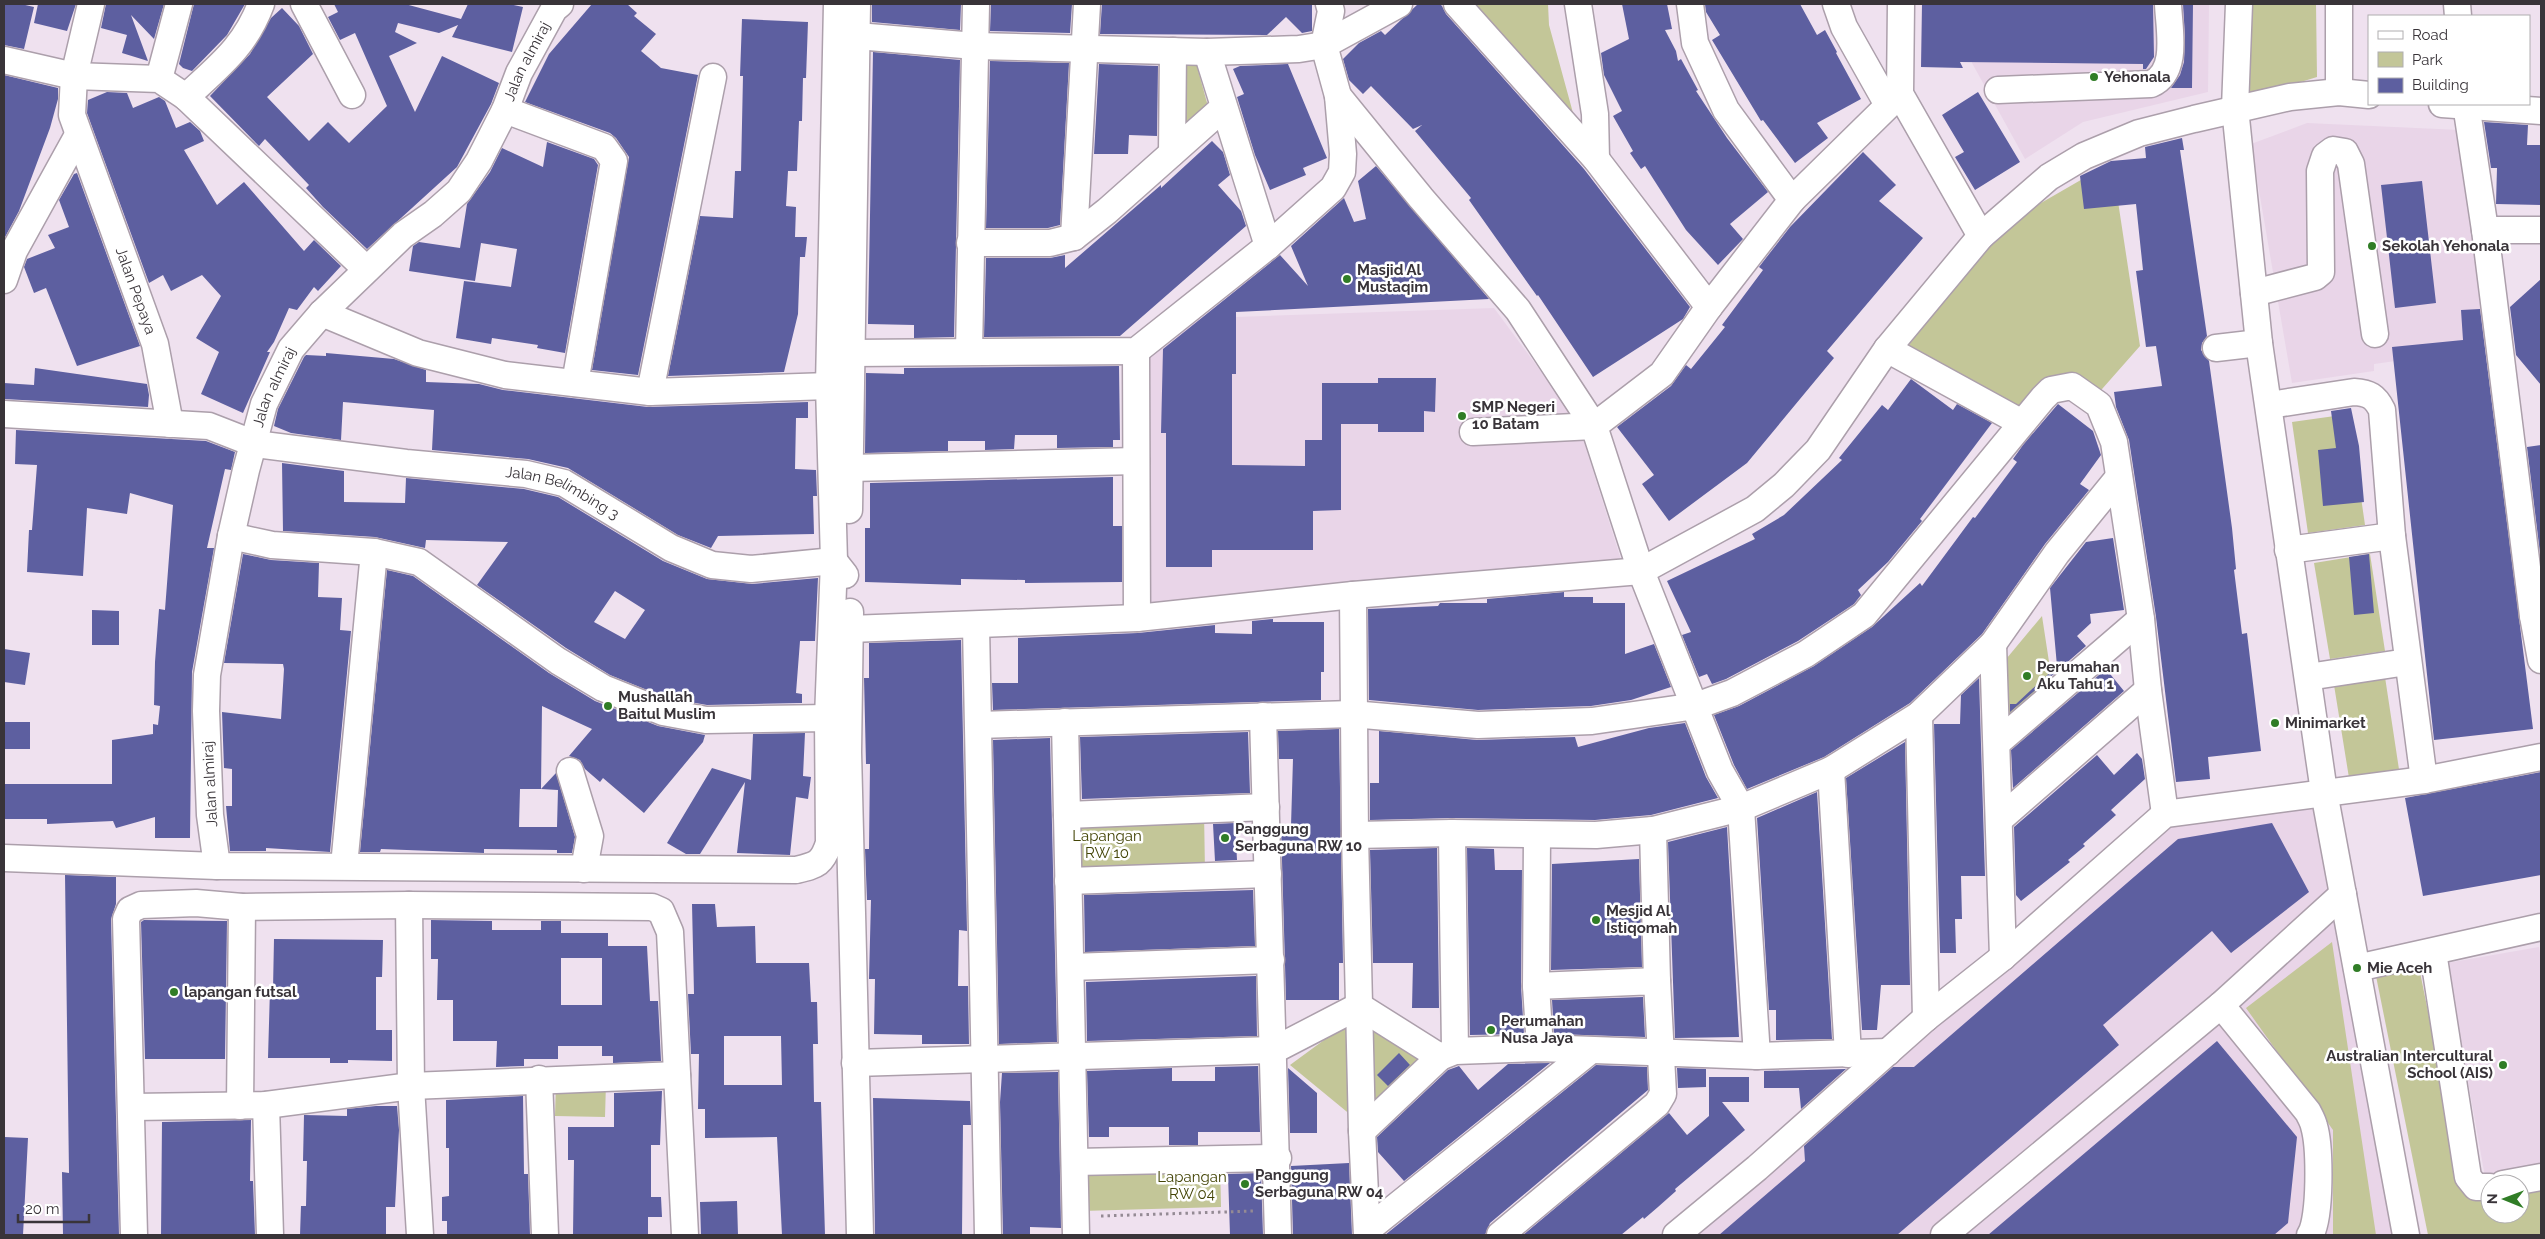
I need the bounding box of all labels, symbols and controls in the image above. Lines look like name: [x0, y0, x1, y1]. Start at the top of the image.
legend: [2368, 15, 2530, 105]
street label: Jalan almiraj: [500, 19, 554, 104]
text: Road: [2412, 26, 2448, 44]
text: Park: [2412, 51, 2443, 69]
place label: Yehonala: [2104, 68, 2171, 86]
marker: Yehonala: [2088, 71, 2100, 83]
text: Building: [2412, 76, 2469, 94]
place label: Sekolah Yehonala: [2382, 237, 2510, 255]
marker: Sekolah Yehonala: [2366, 240, 2378, 252]
street label: Jalan Pepaya: [112, 245, 160, 337]
place label: Masjid Al Mustaqim: [1357, 261, 1428, 296]
marker: Masjid Al Mustaqim: [1341, 273, 1353, 285]
street label: Jalan almiraj: [249, 344, 300, 429]
place label: SMP Negeri 10 Batam: [1472, 398, 1555, 433]
marker: SMP Negeri 10 Batam: [1456, 410, 1468, 422]
street label: Jalan Belimbing 3: [505, 463, 622, 523]
place label: Perumahan Aku Tahu 1: [2037, 658, 2120, 693]
marker: Perumahan Aku Tahu 1: [2021, 670, 2033, 682]
place label: Mushallah Baitul Muslim: [618, 688, 716, 723]
marker: Mushallah Baitul Muslim: [602, 700, 614, 712]
place label: Minimarket: [2285, 714, 2366, 732]
marker: Minimarket: [2269, 717, 2281, 729]
street label: Jalan almiraj: [199, 740, 221, 828]
place label: Panggung Serbaguna RW 10: [1235, 820, 1362, 855]
park label: Lapangan RW 10: [1072, 827, 1142, 862]
marker: Panggung Serbaguna RW 10: [1219, 832, 1231, 844]
place label: Mesjid Al Istiqomah: [1606, 902, 1677, 937]
marker: Mesjid Al Istiqomah: [1590, 914, 1602, 926]
place label: Mie Aceh: [2367, 959, 2432, 977]
marker: Mie Aceh: [2351, 962, 2363, 974]
place label: lapangan futsal: [184, 983, 297, 1001]
marker: lapangan futsal: [168, 986, 180, 998]
place label: Perumahan Nusa Jaya: [1501, 1012, 1584, 1047]
marker: Perumahan Nusa Jaya: [1485, 1024, 1497, 1036]
place label: Australian Intercultural School (AIS): [2326, 1047, 2493, 1082]
marker: Australian Intercultural School (AIS): [2497, 1059, 2509, 1071]
place label: Panggung Serbaguna RW 04: [1255, 1166, 1384, 1201]
park label: Lapangan RW 04: [1157, 1168, 1227, 1203]
north arrow: [2480, 1174, 2530, 1224]
marker: Panggung Serbaguna RW 04: [1239, 1178, 1251, 1190]
scale bar: [18, 1192, 89, 1224]
text: N: [2484, 1193, 2500, 1204]
text: 20 m: [25, 1200, 60, 1218]

